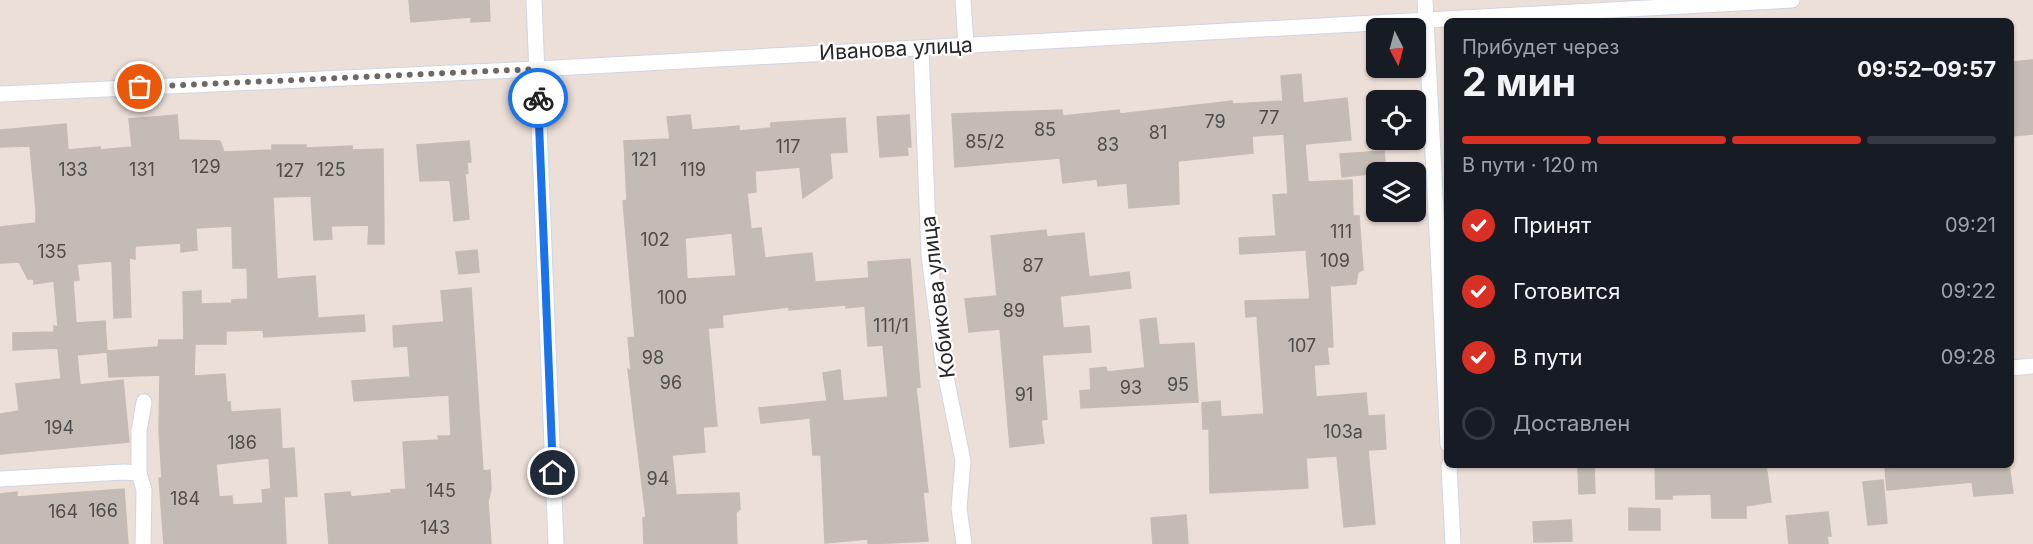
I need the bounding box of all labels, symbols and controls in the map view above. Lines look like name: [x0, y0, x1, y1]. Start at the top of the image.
north arrow: [1366, 18, 1426, 78]
map controls: [1366, 18, 1426, 222]
street label: Иванова улица: [819, 32, 973, 65]
text: Прибудет через: [1462, 35, 1619, 59]
text: 09:52–09:57: [1857, 56, 1996, 82]
text: 2 мин: [1462, 58, 1576, 105]
pin: [114, 61, 165, 112]
courier: [508, 68, 568, 128]
icon: bag: [123, 70, 156, 103]
icon: bike: [522, 82, 555, 115]
button: locate: [1366, 90, 1426, 150]
house number: 77: [1259, 107, 1279, 128]
house number: 79: [1204, 111, 1226, 132]
house number: 85: [1034, 119, 1056, 140]
house number: 81: [1149, 122, 1167, 143]
house number: 85/2: [965, 131, 1005, 152]
house number: 83: [1097, 134, 1119, 155]
house number: 117: [776, 136, 800, 157]
house number: 121: [631, 149, 657, 170]
text: В пути · 120 m: [1462, 153, 1598, 177]
house number: 129: [191, 156, 221, 177]
house number: 133: [58, 159, 88, 180]
house number: 131: [129, 159, 155, 180]
house number: 125: [316, 159, 346, 180]
house number: 119: [680, 159, 706, 180]
house number: 127: [276, 160, 304, 181]
button: layers: [1366, 162, 1426, 222]
icon: check: [1462, 209, 1495, 242]
text: Принят: [1513, 212, 1591, 238]
text: 09:21: [1945, 213, 1996, 237]
street label: Кобикова улица: [915, 214, 960, 380]
house number: 111: [1330, 221, 1352, 242]
house number: 102: [640, 229, 670, 250]
house number: 135: [37, 241, 67, 262]
house number: 109: [1320, 250, 1350, 271]
house number: 87: [1022, 255, 1044, 276]
icon: check: [1462, 275, 1495, 308]
text: Готовится: [1513, 278, 1620, 304]
text: 09:22: [1941, 279, 1996, 303]
house number: 100: [657, 287, 687, 308]
house number: 89: [1003, 300, 1025, 321]
house number: 111/1: [873, 315, 909, 336]
house number: 107: [1288, 335, 1316, 356]
icon: check: [1462, 341, 1495, 374]
text: В пути: [1513, 344, 1582, 370]
text: 09:28: [1941, 345, 1996, 369]
house number: 98: [642, 347, 664, 368]
house number: 96: [660, 372, 682, 393]
house number: 95: [1167, 374, 1189, 395]
house number: 93: [1120, 377, 1142, 398]
house number: 91: [1015, 384, 1033, 405]
text: Доставлен: [1513, 410, 1630, 436]
house number: 194: [44, 417, 74, 438]
house number: 103а: [1323, 421, 1363, 442]
house number: 186: [227, 432, 257, 453]
pin: [527, 447, 578, 498]
icon: home: [536, 456, 569, 489]
house number: 94: [647, 468, 669, 489]
house number: 145: [426, 480, 456, 501]
house number: 184: [170, 488, 200, 509]
house number: 166: [88, 500, 118, 521]
house number: 164: [48, 501, 78, 522]
house number: 143: [420, 517, 450, 538]

